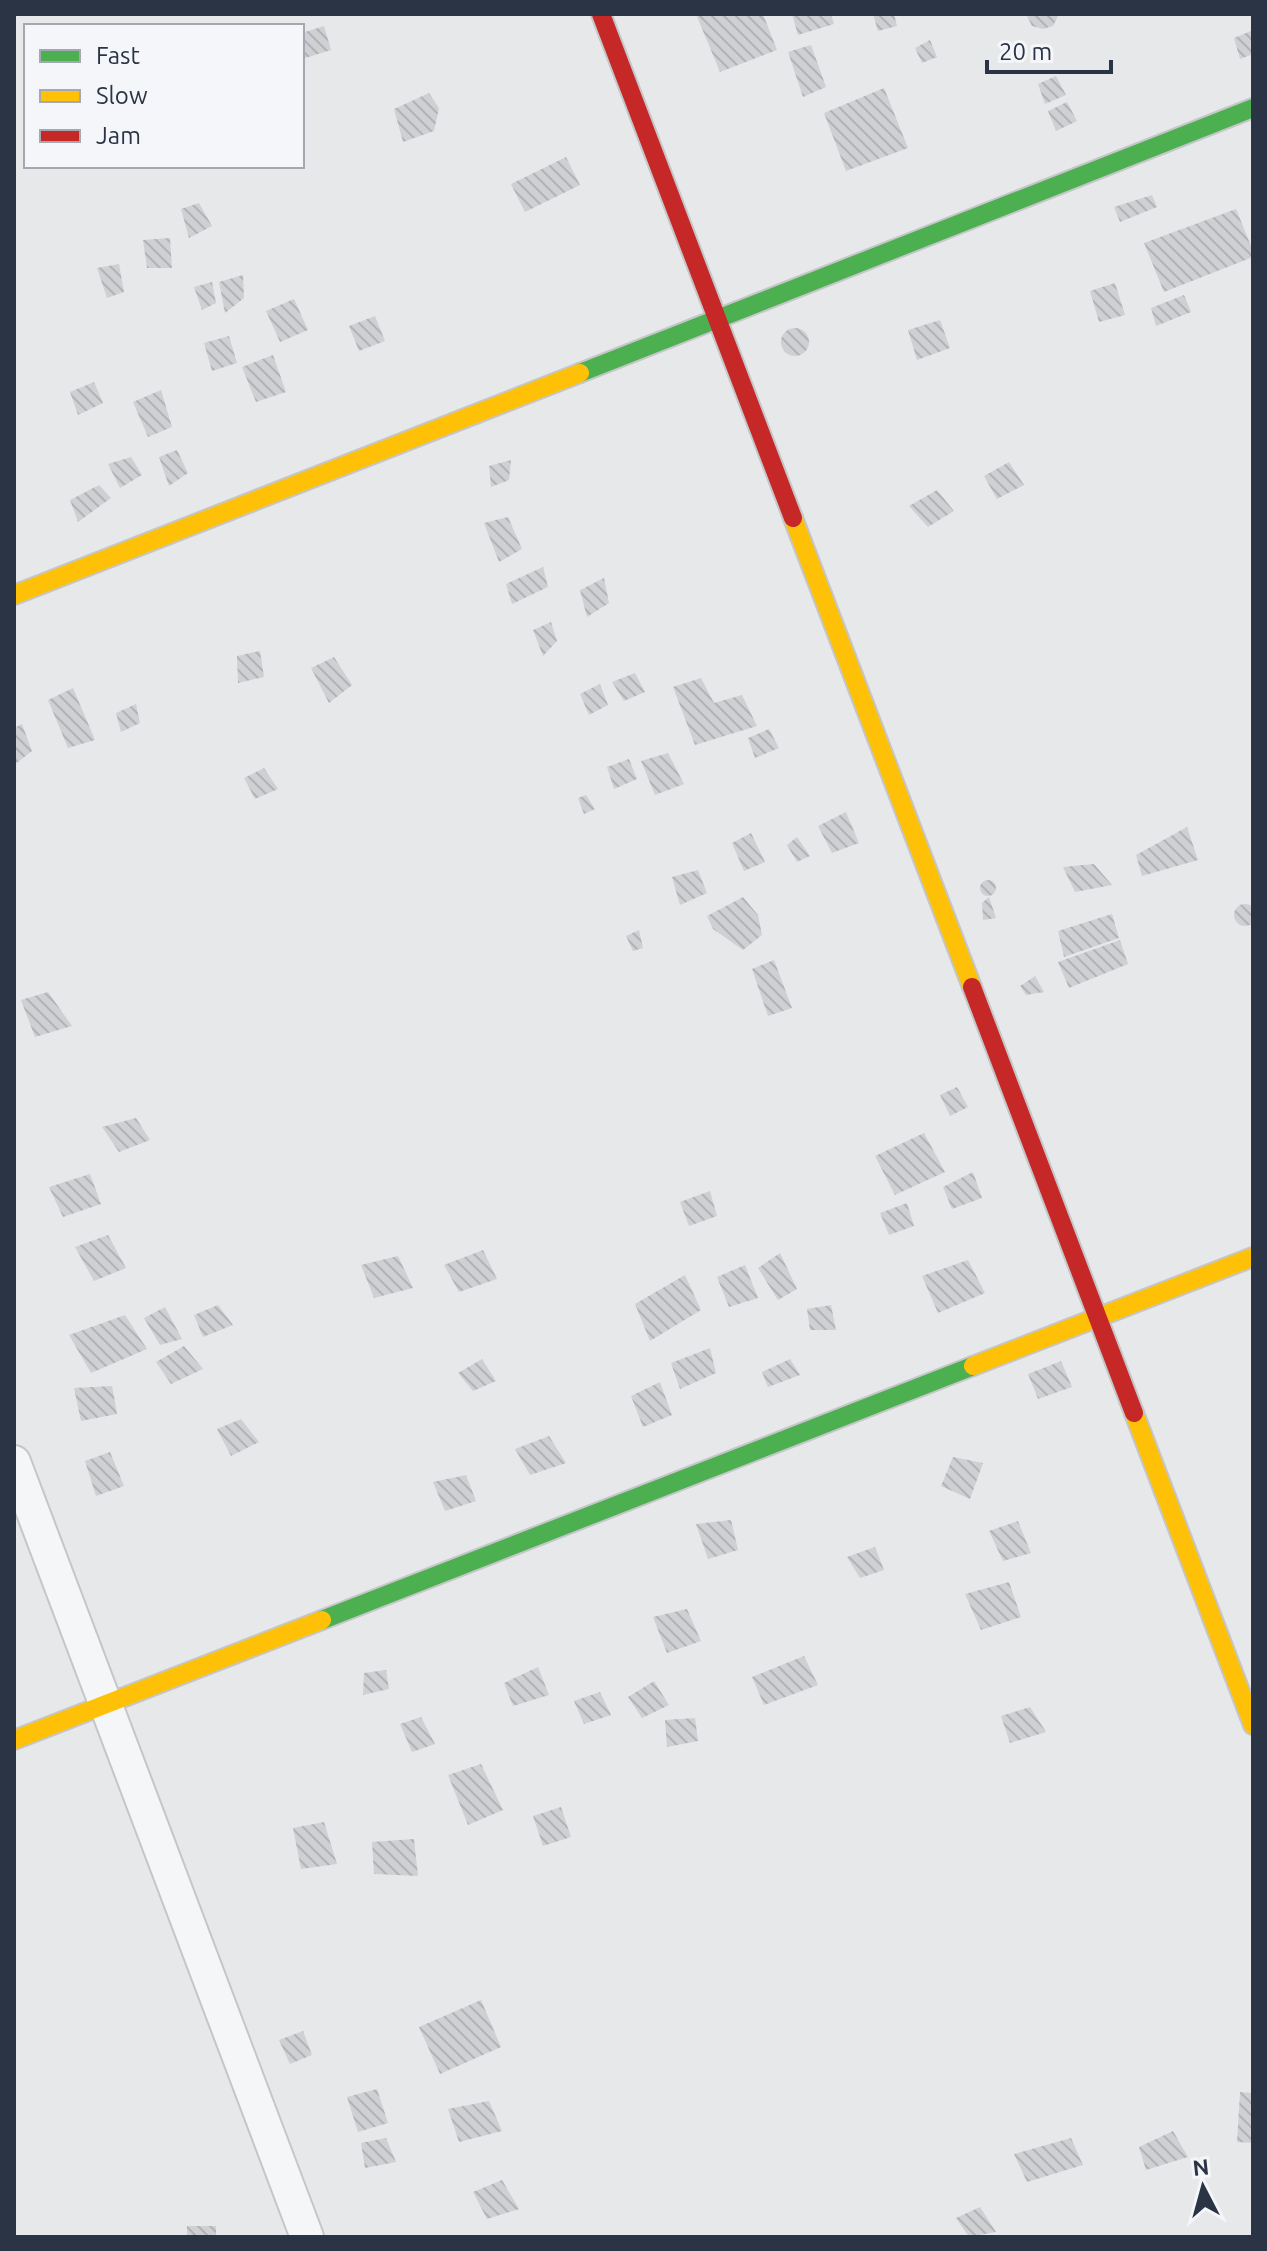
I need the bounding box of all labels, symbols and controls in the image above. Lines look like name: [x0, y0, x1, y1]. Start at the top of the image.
legend: [24, 24, 304, 168]
scale bar: [987, 24, 1111, 74]
text: 20 m: [999, 38, 1052, 65]
text: Fast: [96, 42, 140, 69]
text: Slow: [96, 82, 148, 109]
text: Jam: [96, 122, 141, 149]
north arrow: [1163, 2147, 1243, 2227]
text: N: [1191, 2153, 1210, 2180]

